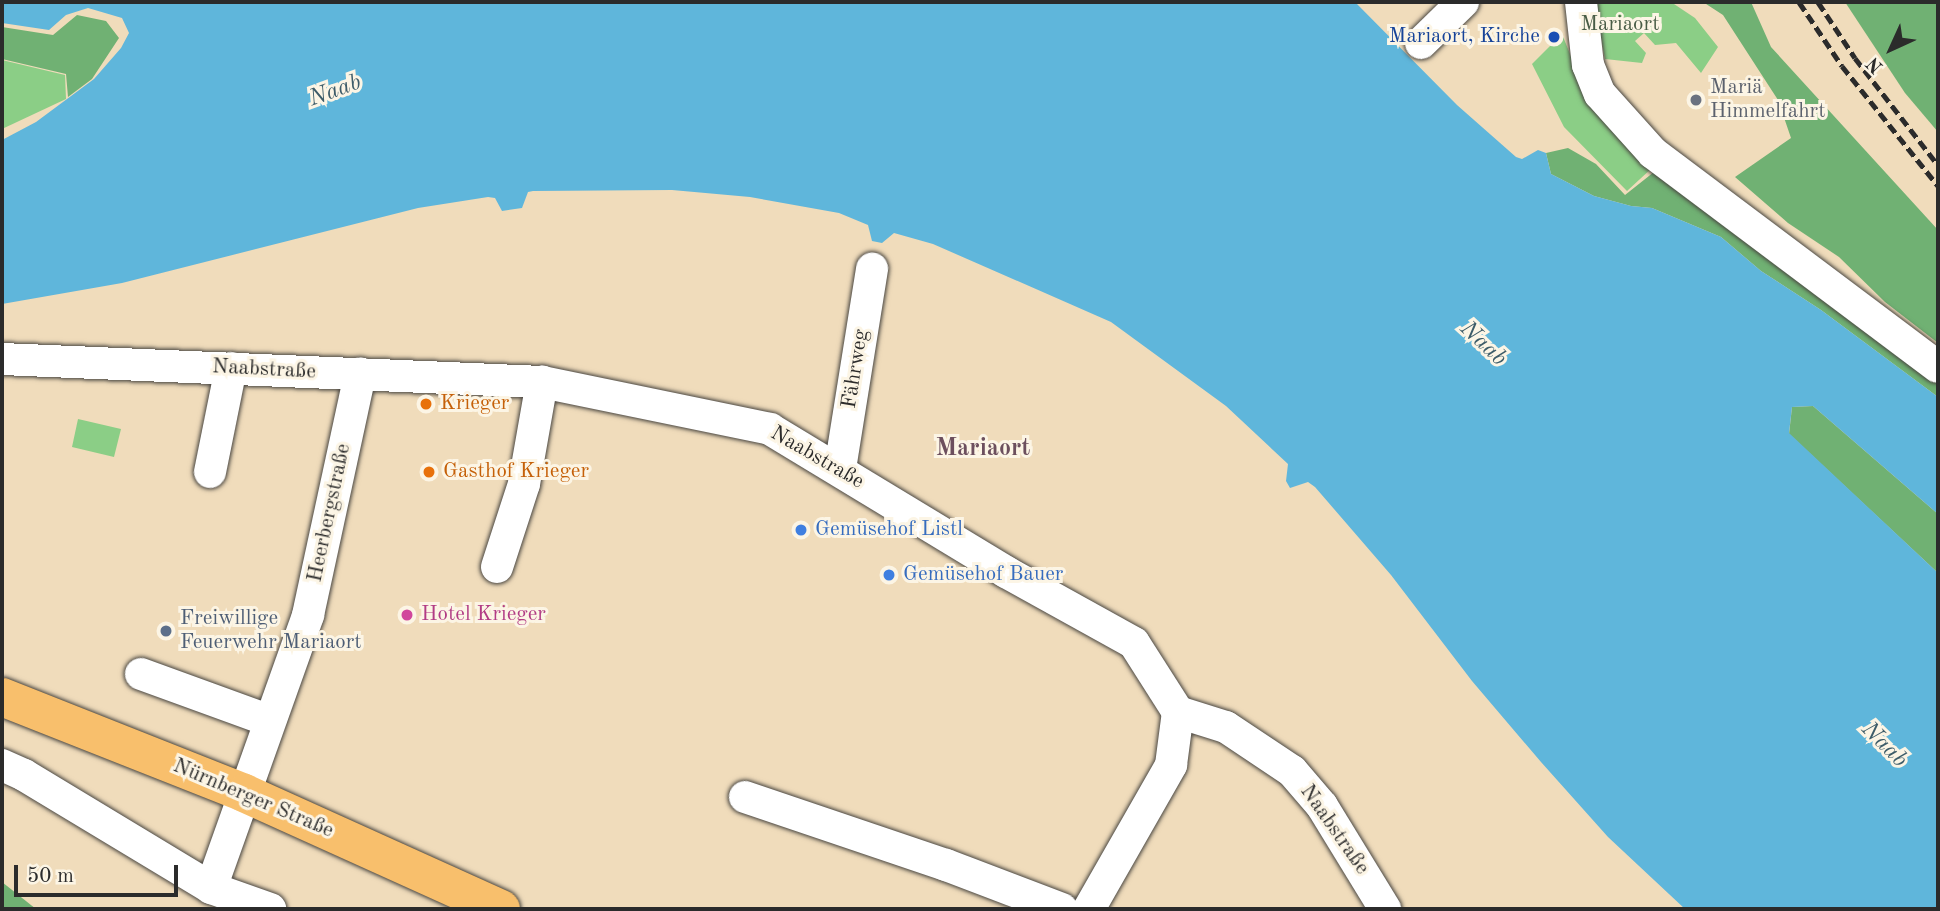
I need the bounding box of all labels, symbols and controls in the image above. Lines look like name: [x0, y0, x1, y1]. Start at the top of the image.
park label: Mariaort: [1580, 12, 1660, 38]
north arrow: [1856, 14, 1926, 84]
place label: Mariaort, Kirche: [1389, 24, 1540, 50]
marker: Mariaort, Kirche: [1546, 29, 1562, 45]
text: N: [1864, 52, 1888, 76]
water label: Naab: [305, 69, 365, 113]
place label: Mariä Himmelfahrt: [1710, 75, 1826, 125]
marker: Mariä Himmelfahrt: [1688, 92, 1704, 108]
water label: Naab: [1454, 316, 1512, 372]
street label: Fährweg: [837, 328, 875, 410]
street label: Naabstraße: [211, 355, 317, 385]
place label: Krieger: [440, 391, 509, 417]
marker: Krieger: [418, 396, 434, 412]
street label: Naabstraße: [766, 421, 868, 495]
district label: Mariaort: [936, 436, 1030, 464]
street label: Heerbergstraße: [303, 441, 357, 585]
place label: Gasthof Krieger: [443, 459, 589, 485]
marker: Gasthof Krieger: [421, 464, 437, 480]
place label: Gemüsehof Listl: [815, 517, 963, 543]
marker: Gemüsehof Listl: [793, 522, 809, 538]
place label: Gemüsehof Bauer: [903, 562, 1063, 588]
marker: Gemüsehof Bauer: [881, 567, 897, 583]
place label: Hotel Krieger: [421, 602, 546, 628]
place label: Freiwillige Feuerwehr Mariaort: [180, 606, 362, 656]
marker: Hotel Krieger: [399, 607, 415, 623]
marker: Freiwillige Feuerwehr Mariaort: [158, 623, 174, 639]
water label: Naab: [1855, 716, 1913, 774]
street label: Nürnberger Straße: [169, 754, 337, 844]
street label: Naabstraße: [1294, 780, 1374, 880]
scale bar: [18, 852, 182, 896]
text: 50 m: [27, 866, 74, 887]

